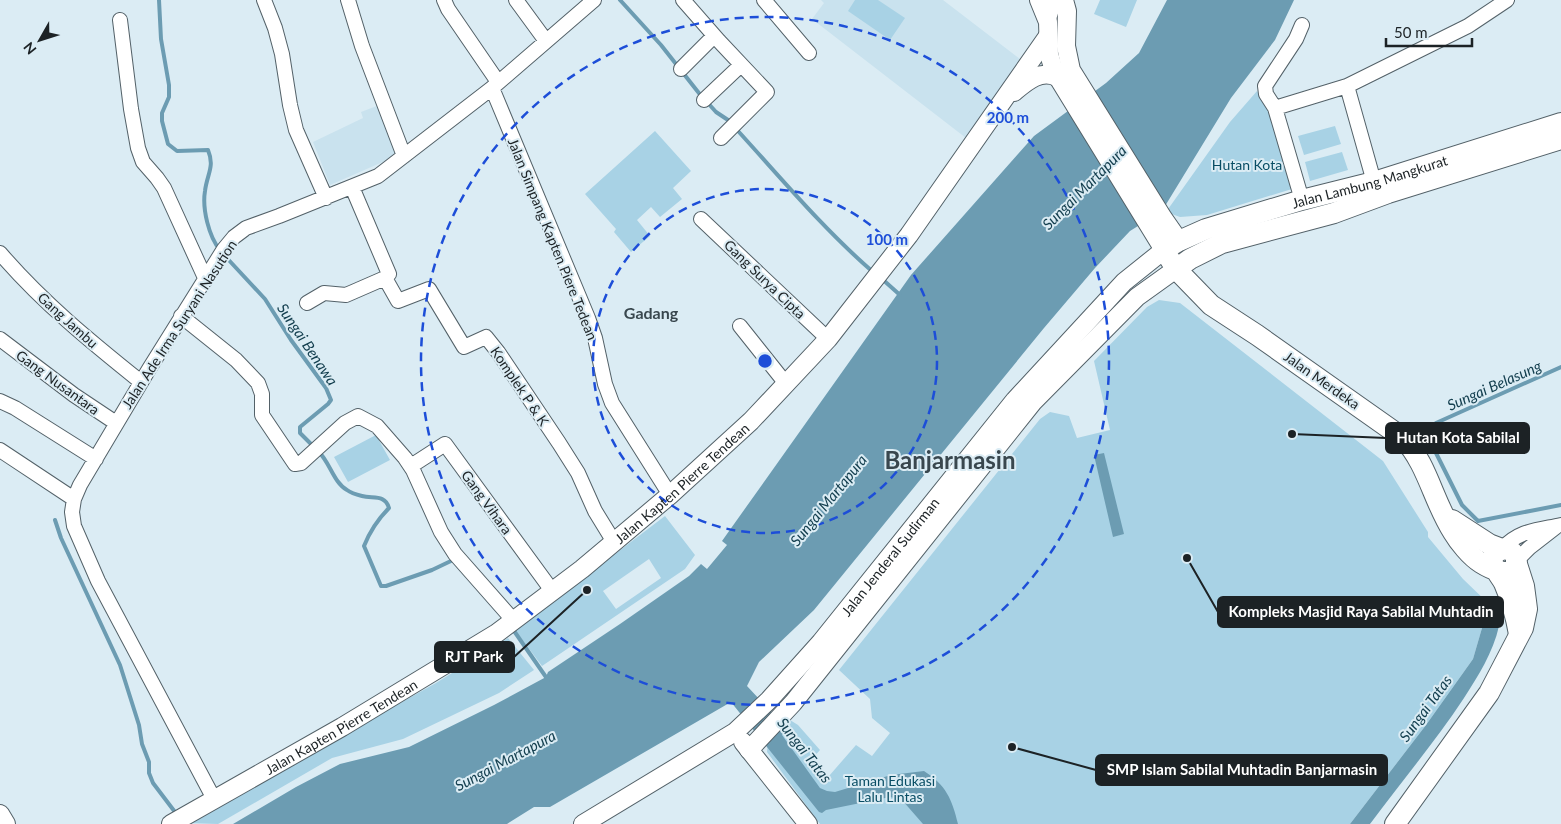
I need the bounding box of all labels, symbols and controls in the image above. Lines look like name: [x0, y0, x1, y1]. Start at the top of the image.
north arrow: [15, 15, 65, 65]
scale bar: [1386, 15, 1472, 47]
text: 50 m: [1394, 23, 1428, 41]
text: N: [20, 39, 40, 58]
text: 200 m: [987, 108, 1029, 126]
street label: Jalan Simpang Kapten Piere Tedean: [505, 136, 601, 342]
water label: Sungai Martapura: [1038, 141, 1130, 233]
street label: Jalan Lambung Mangkurat: [1289, 151, 1449, 211]
park label: Hutan Kota: [1212, 156, 1282, 173]
text: 100 m: [866, 230, 908, 248]
street label: Jalan Ade Irma Suryani Nasution: [118, 236, 240, 412]
street label: Gang Surya Cipta: [721, 236, 809, 322]
street label: Gang Jambu: [34, 289, 102, 351]
water label: Sungai Benawa: [274, 300, 342, 389]
district label: Gadang: [624, 303, 679, 322]
street label: Komplek P & K: [487, 343, 553, 429]
street label: Gang Nusantara: [13, 346, 103, 418]
street label: Jalan Merdeka: [1281, 348, 1363, 412]
centre of rings: [756, 352, 774, 370]
water label: Sungai Belasung: [1444, 356, 1545, 414]
street label: Jalan Kapten Pierre Tendean: [611, 419, 752, 547]
callout: Hutan Kota Sabilal: [1386, 423, 1529, 453]
text: Hutan Kota Sabilal: [1396, 428, 1520, 446]
district label: Banjarmasin: [884, 445, 1016, 474]
water label: Sungai Martapura: [786, 451, 870, 549]
street label: Gang Vihara: [458, 467, 516, 537]
street label: Jalan Jenderal Sudirman: [837, 494, 942, 619]
callout: Kompleks Masjid Raya Sabilal Muhtadin: [1218, 597, 1503, 627]
text: Kompleks Masjid Raya Sabilal Muhtadin: [1229, 602, 1493, 620]
callout: RJT Park: [435, 642, 514, 672]
text: RJT Park: [445, 647, 504, 665]
water label: Sungai Tatas: [1395, 671, 1455, 745]
street label: Jalan Kapten Pierre Tendean: [262, 675, 420, 777]
water label: Sungai Tatas: [774, 714, 836, 786]
water label: Sungai Martapura: [451, 726, 559, 794]
callout: SMP Islam Sabilal Muhtadin Banjarmasin: [1096, 755, 1387, 785]
text: SMP Islam Sabilal Muhtadin Banjarmasin: [1107, 760, 1377, 778]
park label: Taman Edukasi Lalu Lintas: [845, 772, 935, 805]

